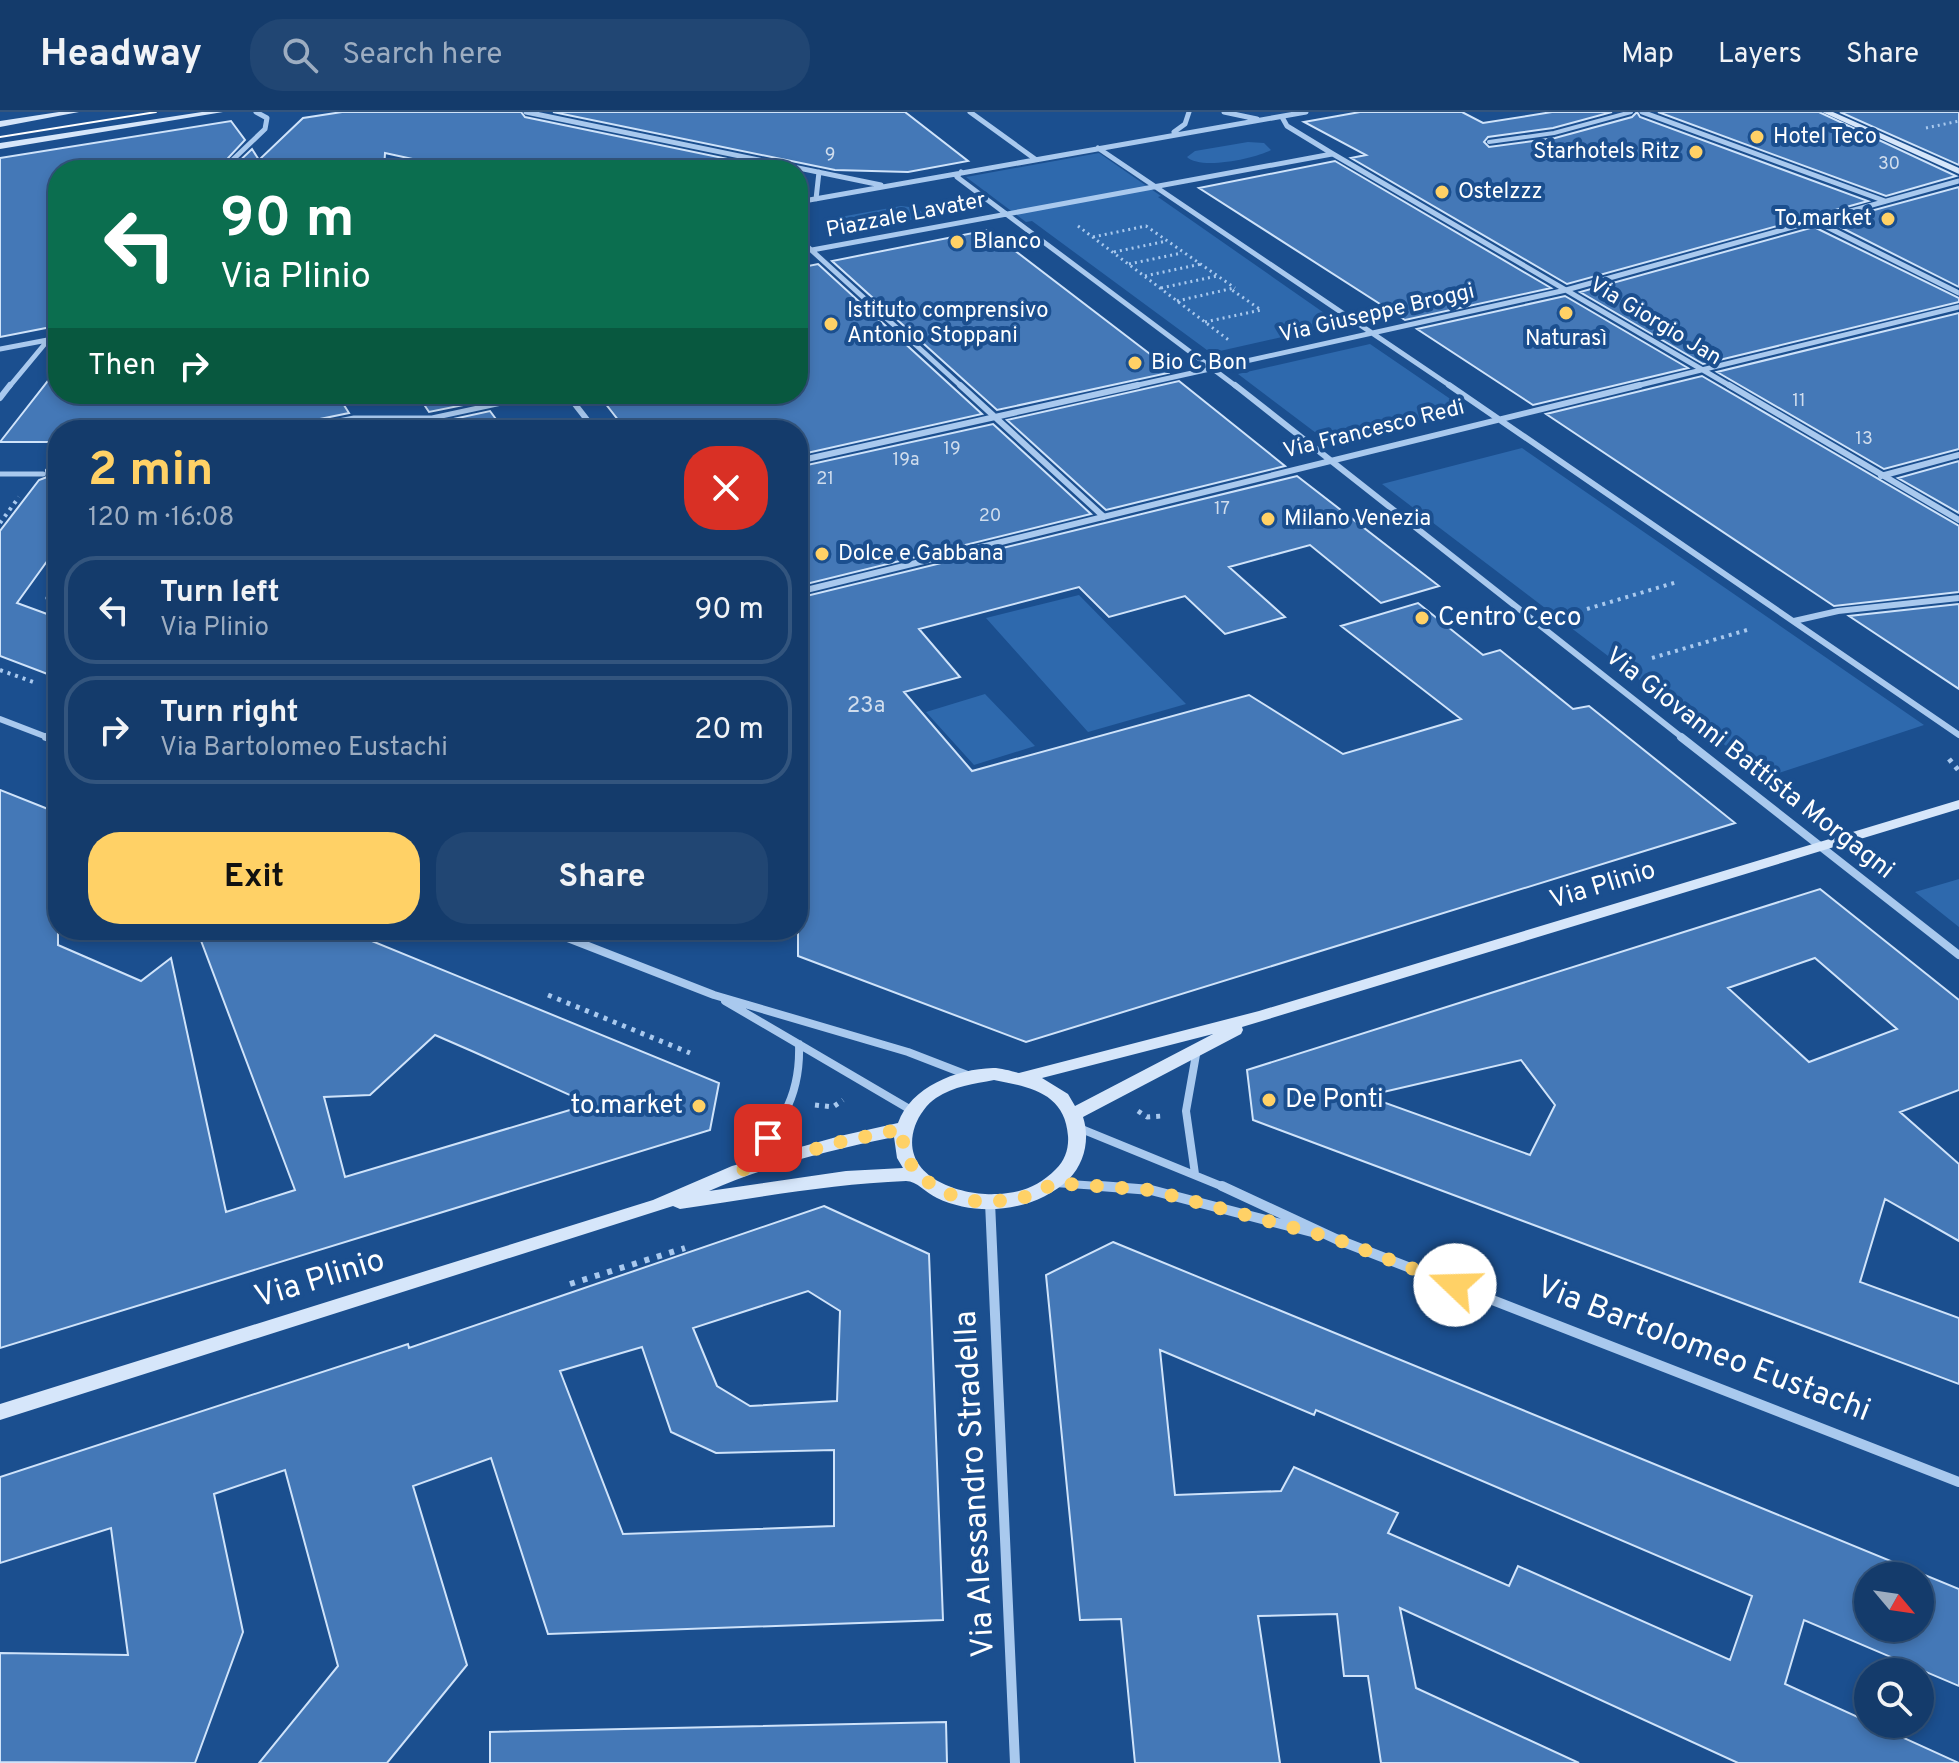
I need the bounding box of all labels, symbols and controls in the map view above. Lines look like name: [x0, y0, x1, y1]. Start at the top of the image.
search box: [250, 19, 810, 91]
text: Headway: [40, 31, 202, 80]
icon: search: [278, 33, 322, 77]
text: Search here: [342, 37, 502, 74]
text: Map: [1621, 37, 1674, 73]
text: Layers: [1718, 37, 1802, 73]
text: Share: [1846, 37, 1919, 73]
place label: Hotel Teco: [1773, 124, 1877, 151]
marker: Hotel Teco: [1748, 128, 1766, 146]
place label: Starhotels Ritz: [1533, 139, 1680, 166]
marker: Starhotels Ritz: [1687, 143, 1705, 161]
house number: 9: [825, 144, 835, 167]
house number: 30: [1878, 153, 1900, 176]
place label: Ostelzzz: [1458, 179, 1543, 206]
marker: Ostelzzz: [1433, 183, 1451, 201]
text: 90 m: [220, 186, 355, 256]
street label: Piazzale Lavater: [824, 187, 989, 245]
icon: left: [88, 192, 192, 296]
place label: To.market: [1774, 206, 1872, 233]
marker: To.market: [1879, 210, 1897, 228]
place label: Blanco: [973, 229, 1041, 256]
marker: Blanco: [948, 233, 966, 251]
text: Via Plinio: [220, 255, 371, 301]
street label: Via Giorgio Jan: [1584, 272, 1726, 372]
street label: Via Giuseppe Broggi: [1277, 278, 1477, 350]
place label: Istituto comprensivo Antonio Stoppani: [847, 298, 1048, 350]
marker: Naturasì: [1557, 304, 1575, 322]
marker: Istituto comprensivo Antonio Stoppani: [822, 315, 840, 333]
place label: Naturasì: [1525, 326, 1607, 353]
icon: right: [172, 344, 216, 388]
text: Then: [88, 348, 156, 385]
place label: Bio C Bon: [1151, 350, 1247, 377]
marker: Bio C Bon: [1126, 354, 1144, 372]
house number: 11: [1792, 390, 1806, 413]
street label: Via Francesco Redi: [1281, 394, 1467, 466]
house number: 13: [1855, 428, 1873, 451]
house number: 19: [943, 438, 961, 461]
text: 2 min: [88, 442, 213, 502]
button: close: [684, 446, 768, 530]
house number: 19a: [893, 449, 919, 472]
house number: 21: [816, 468, 834, 491]
house number: 17: [1214, 498, 1230, 521]
text: 120 m · 16:08: [88, 502, 234, 535]
house number: 20: [979, 505, 1001, 528]
place label: Milano Venezia: [1284, 506, 1431, 533]
marker: Milano Venezia: [1259, 510, 1277, 528]
place label: Dolce e Gabbana: [838, 541, 1004, 568]
marker: Dolce e Gabbana: [813, 545, 831, 563]
text: Turn left: [160, 575, 280, 612]
icon: left: [92, 588, 136, 632]
text: 90 m: [695, 592, 764, 629]
place label: Centro Ceco: [1438, 602, 1581, 635]
marker: Centro Ceco: [1413, 609, 1431, 627]
text: Via Plinio: [160, 612, 269, 645]
street label: Via Giovanni Battista Morgagni: [1598, 641, 1900, 887]
house number: 23a: [847, 693, 885, 720]
text: Turn right: [160, 695, 298, 732]
icon: right: [92, 708, 136, 752]
text: 20 m: [694, 712, 764, 749]
text: Via Bartolomeo Eustachi: [160, 732, 448, 765]
button: Exit: [88, 832, 420, 924]
button: Share: [436, 832, 768, 924]
street label: Via Plinio: [1546, 854, 1660, 918]
place label: De Ponti: [1285, 1084, 1384, 1117]
place label: to.market: [570, 1090, 683, 1123]
marker: De Ponti: [1260, 1091, 1278, 1109]
marker: to.market: [690, 1097, 708, 1115]
pin: [734, 1104, 802, 1172]
icon: arrive: [746, 1116, 790, 1160]
street label: Via Plinio: [250, 1241, 390, 1319]
position arrow: [1413, 1243, 1497, 1327]
street label: Via Bartolomeo Eustachi: [1530, 1268, 1876, 1432]
street label: Via Alessandro Stradella: [947, 1310, 1005, 1658]
north arrow: [1854, 1562, 1934, 1642]
map controls: [1854, 1562, 1934, 1738]
button: search: [1854, 1658, 1934, 1738]

